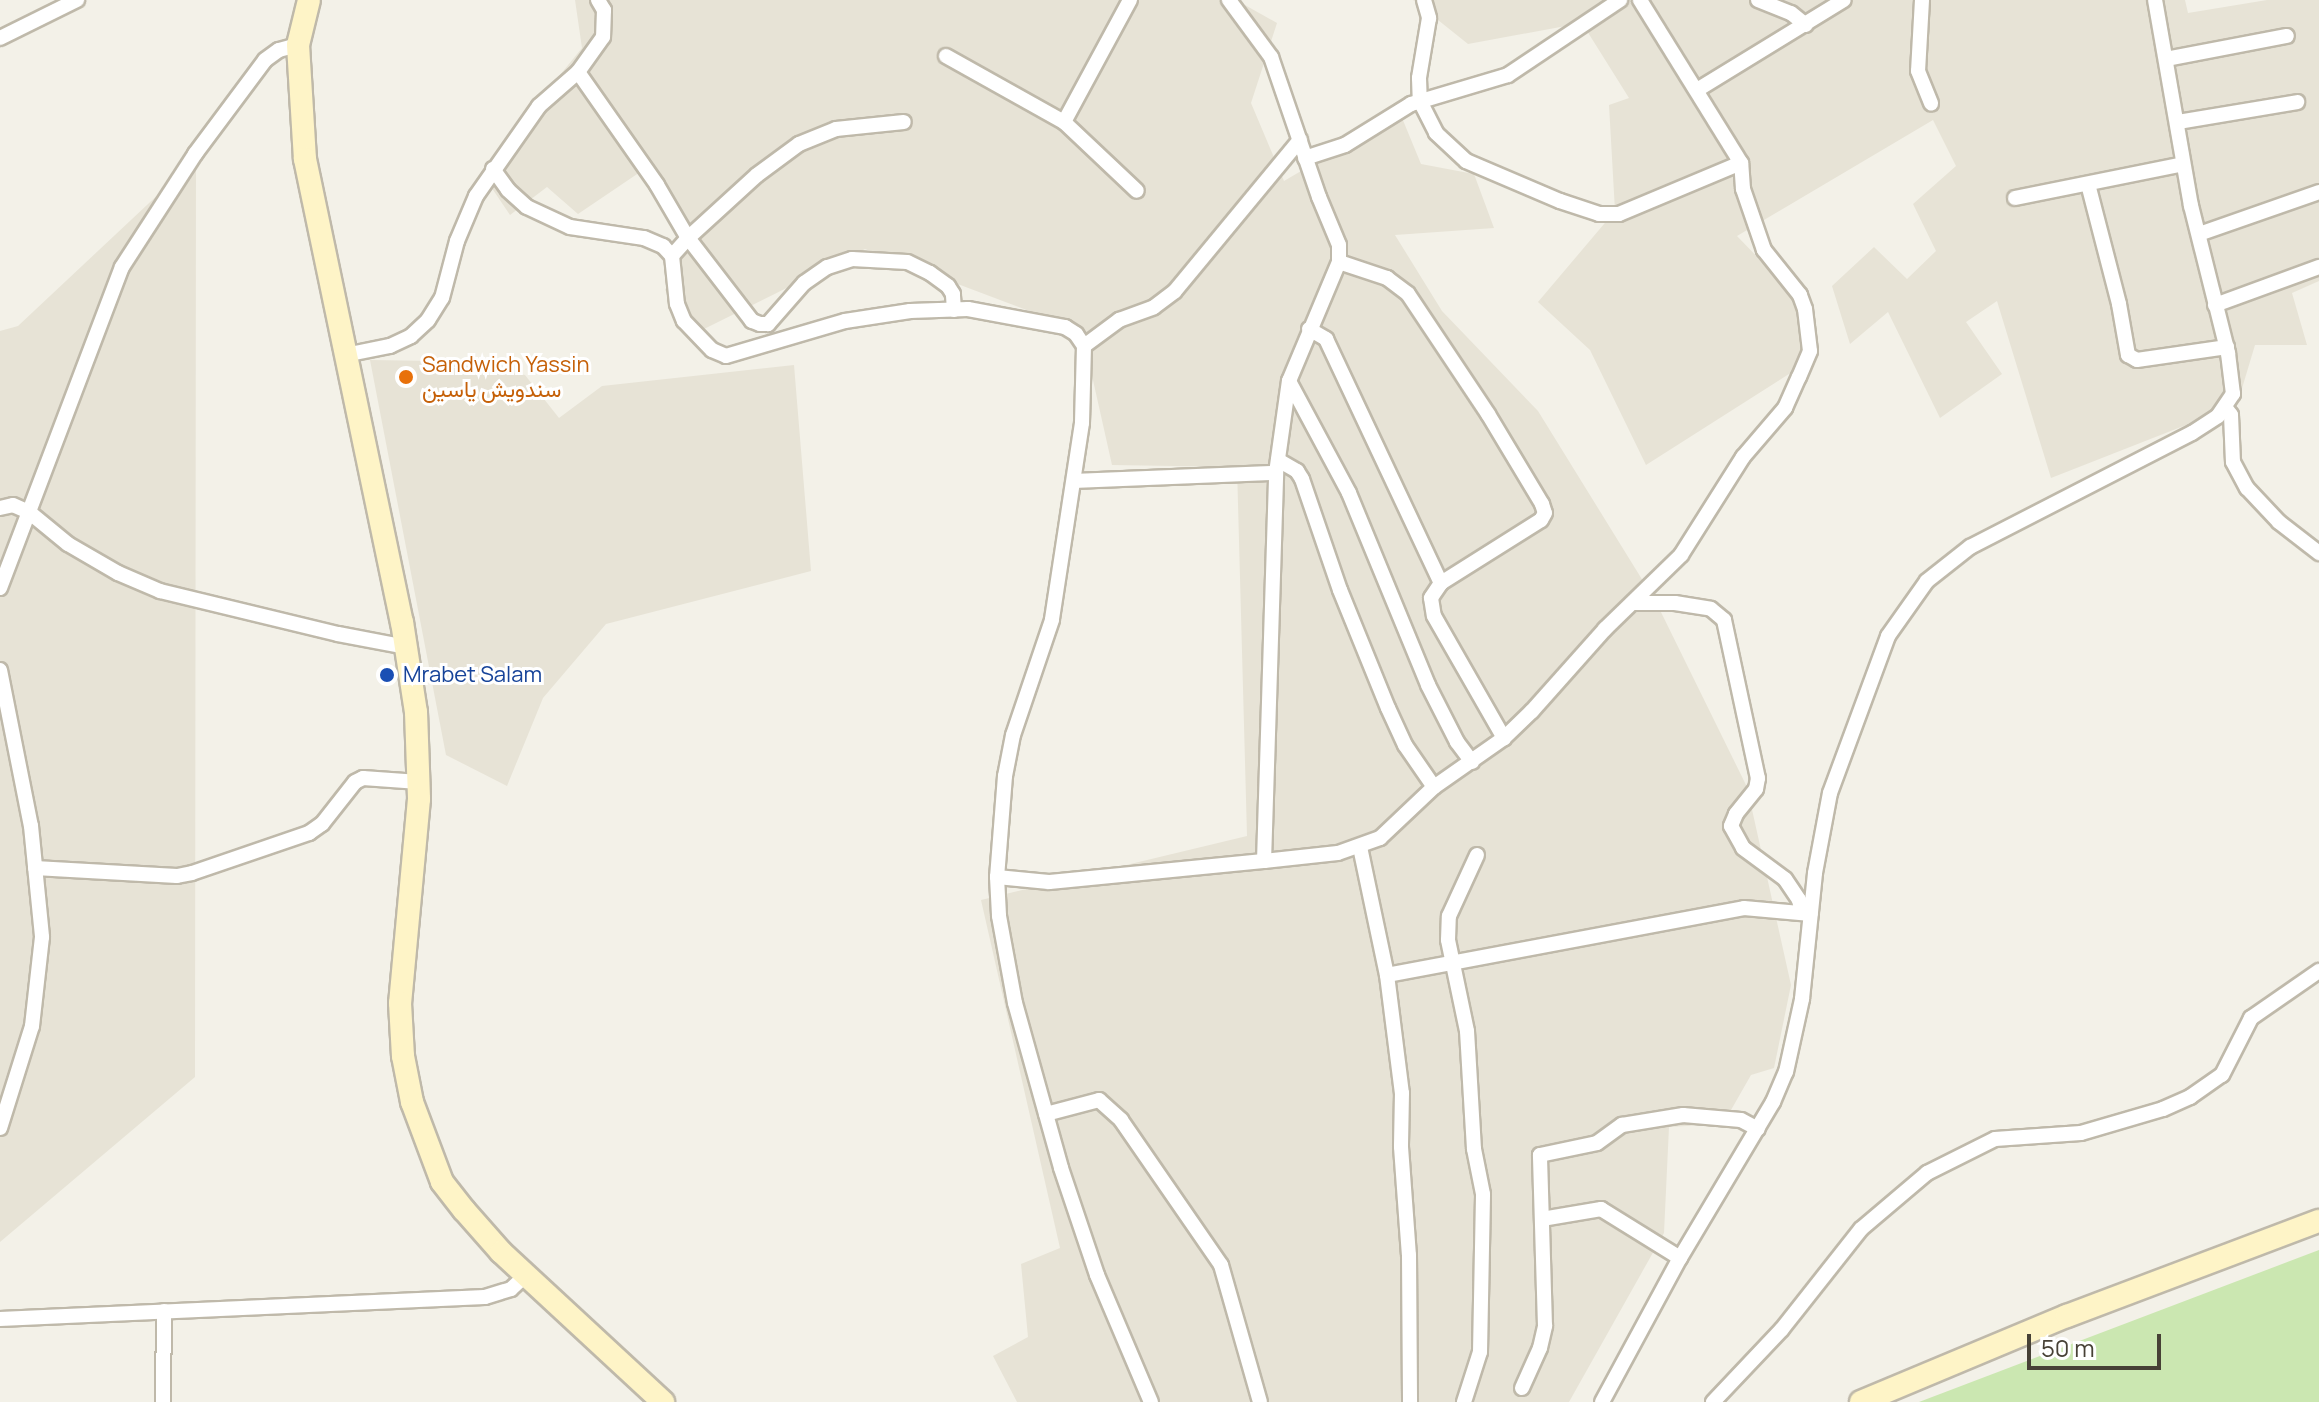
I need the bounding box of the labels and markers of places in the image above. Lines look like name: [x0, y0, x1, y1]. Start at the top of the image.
place label: Sandwich Yassin سندويش ياسين: [422, 351, 589, 402]
marker: Sandwich Yassin سندويش ياسين: [397, 368, 415, 386]
place label: Mrabet Salam: [403, 662, 542, 688]
marker: Mrabet Salam: [378, 666, 396, 684]

